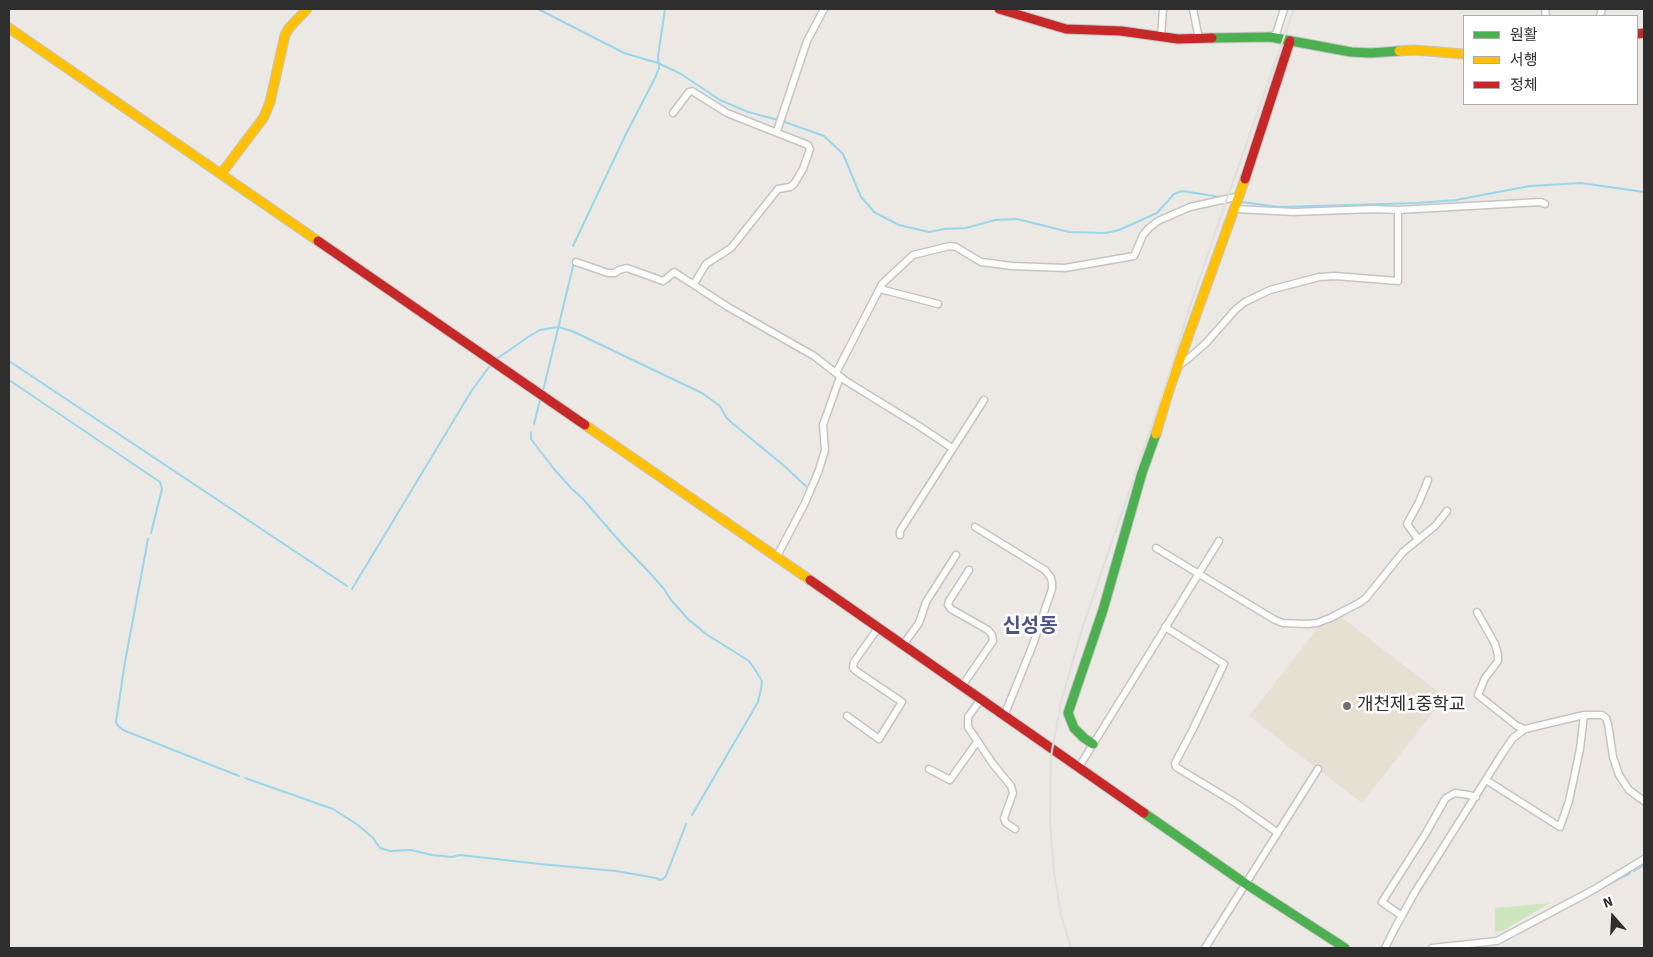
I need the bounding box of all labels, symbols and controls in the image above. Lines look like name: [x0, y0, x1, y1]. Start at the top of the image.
legend: [1463, 15, 1638, 105]
text: 원활: [1510, 25, 1538, 46]
text: 서행: [1510, 50, 1538, 71]
text: 정체: [1510, 75, 1538, 96]
district label: 신성동: [1002, 616, 1058, 640]
place label: 개천제1중학교: [1357, 695, 1465, 717]
marker: 개천제1중학교: [1341, 700, 1353, 712]
north arrow: [1588, 892, 1638, 942]
text: N: [1600, 892, 1616, 914]

